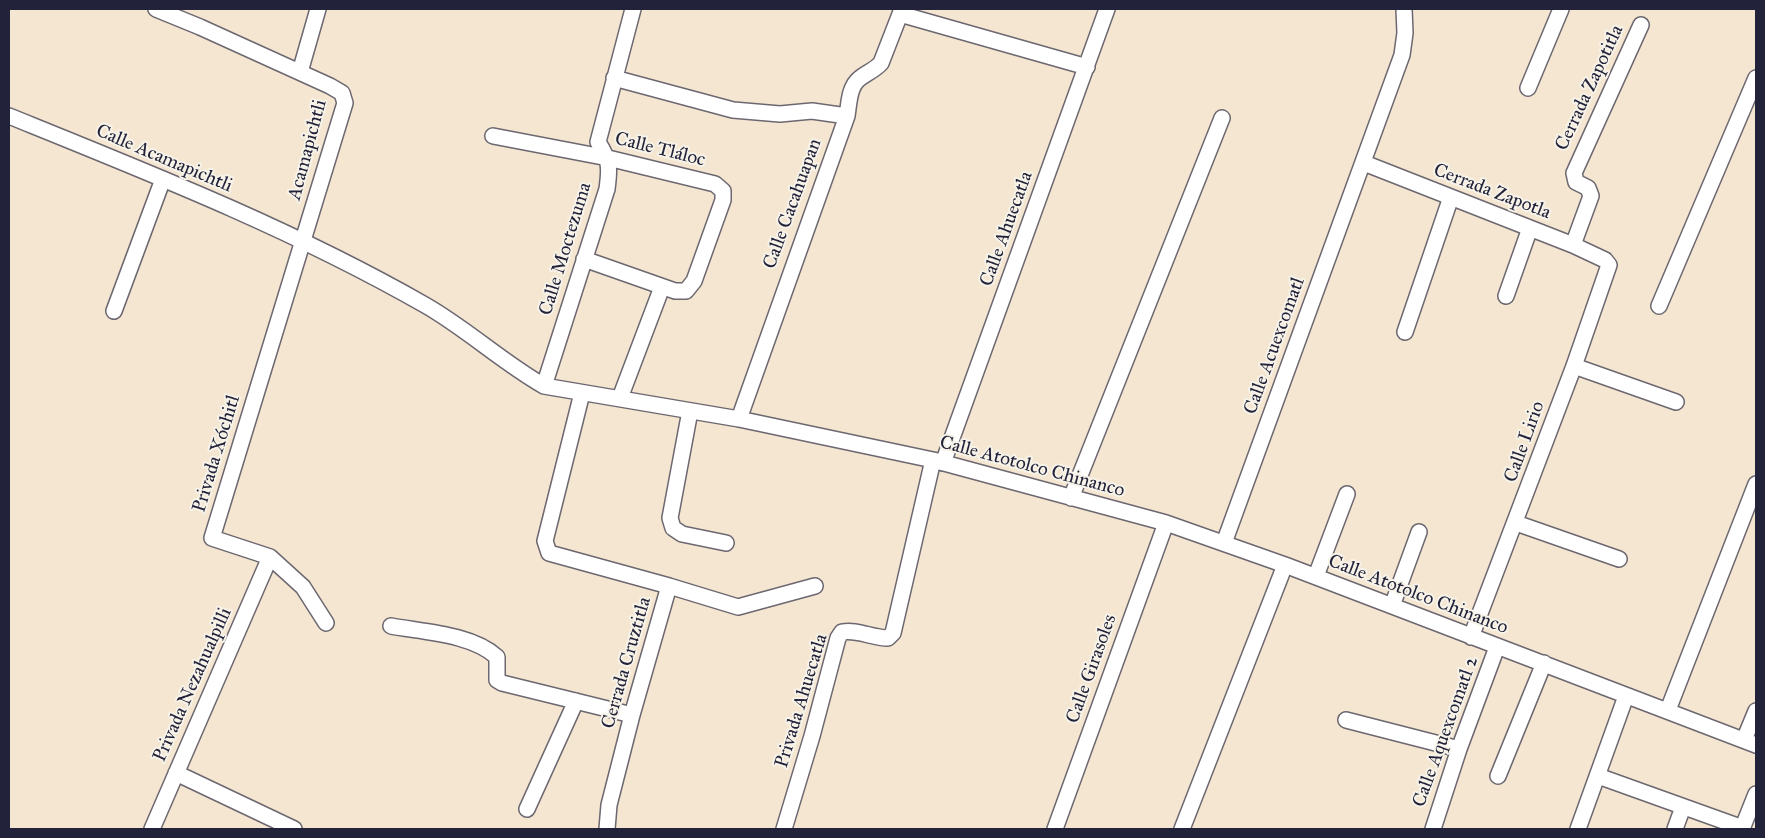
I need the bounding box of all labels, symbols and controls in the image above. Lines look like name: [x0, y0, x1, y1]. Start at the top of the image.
street label: Cerrada Zapotitla: [1551, 22, 1629, 154]
street label: Acamapichtli: [284, 97, 332, 203]
street label: Calle Acamapichtli: [92, 120, 236, 198]
street label: Calle Tláloc: [612, 128, 708, 172]
street label: Calle Cacahuapan: [759, 136, 827, 272]
street label: Cerrada Zapotla: [1430, 159, 1554, 225]
street label: Calle Ahuecatla: [976, 169, 1038, 289]
street label: Calle Moctezuma: [535, 180, 597, 318]
street label: Calle Acuexcomatl: [1240, 275, 1310, 417]
street label: Privada Xóchitl: [188, 393, 246, 515]
street label: Calle Lirio: [1500, 398, 1550, 486]
street label: Calle Atotolco Chinanco: [937, 431, 1127, 503]
street label: Calle Atotolco Chinanco: [1325, 550, 1511, 640]
street label: Cerrada Cruztitla: [597, 595, 657, 731]
street label: Privada Nezahualpilli: [149, 604, 237, 766]
street label: Calle Girasoles: [1062, 612, 1122, 726]
street label: Privada Ahuecatla: [771, 631, 833, 771]
street label: Calle Aquexcomatl 2: [1408, 654, 1484, 810]

